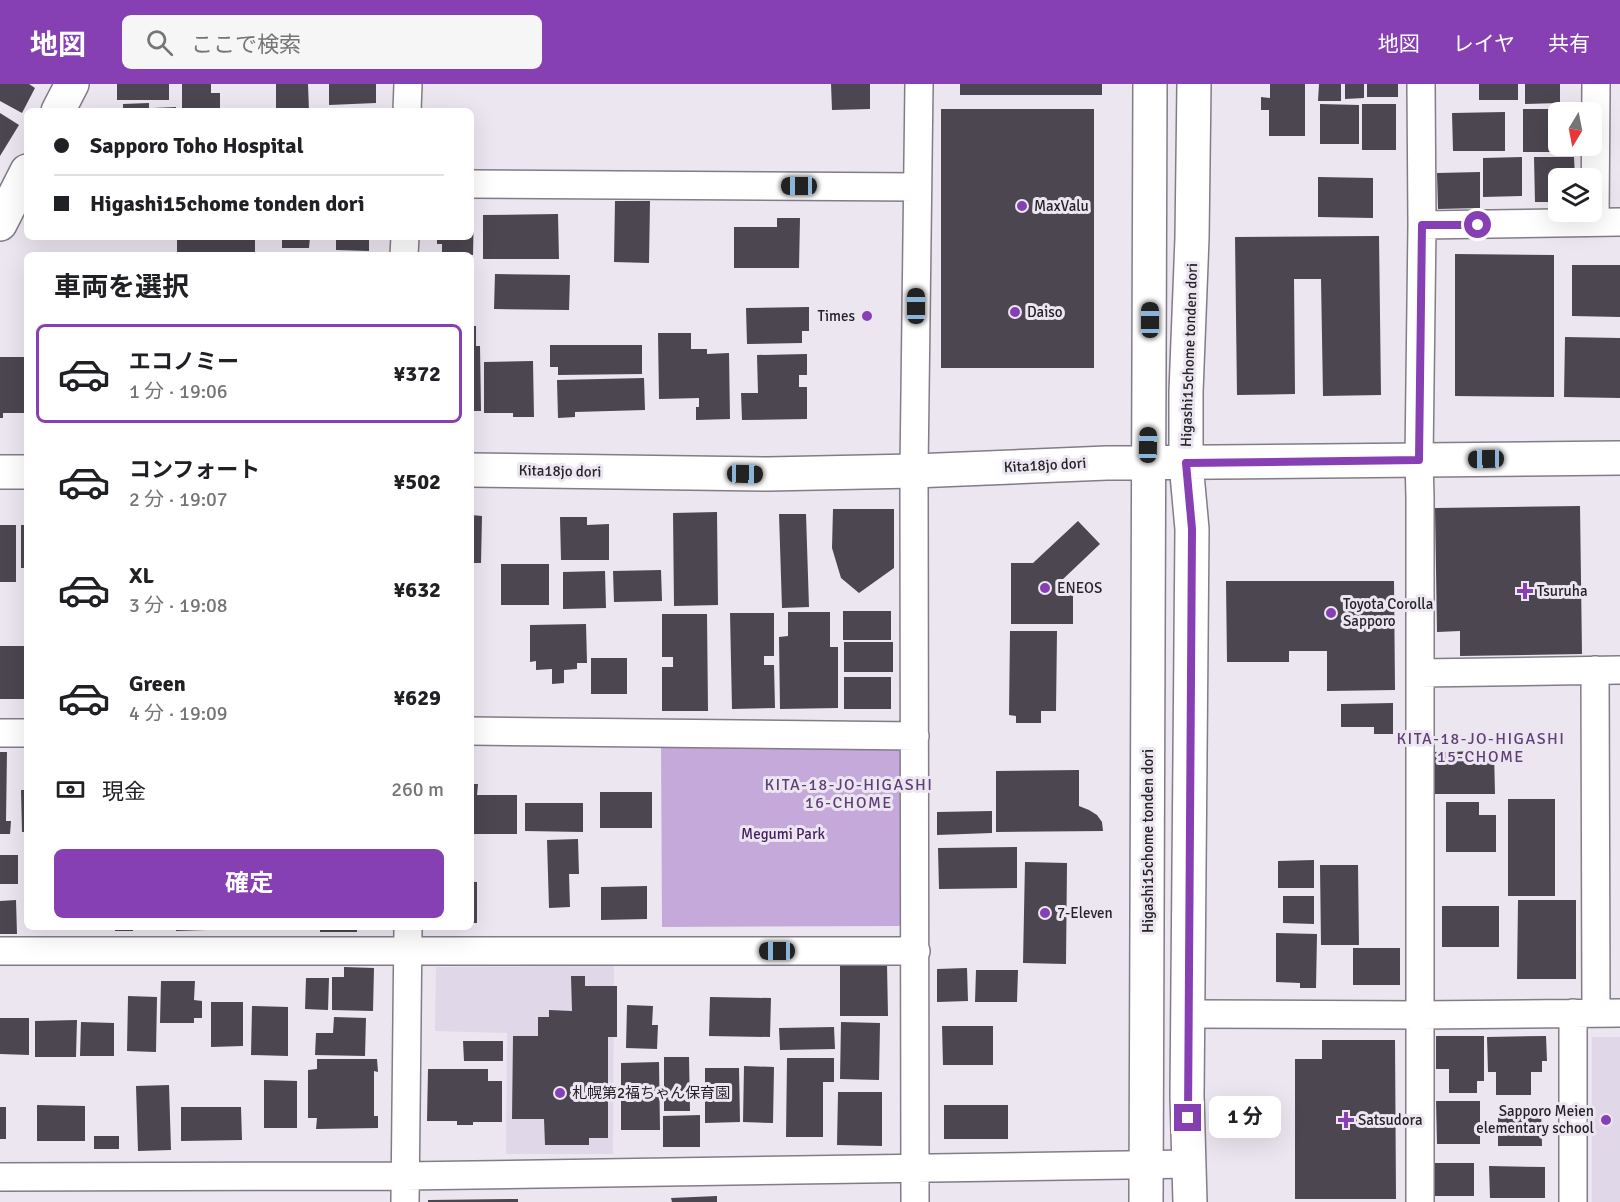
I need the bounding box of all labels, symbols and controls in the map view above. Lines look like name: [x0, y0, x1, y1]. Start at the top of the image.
search box: [122, 15, 542, 69]
icon: search: [143, 26, 176, 59]
text: 地図: [30, 28, 86, 62]
text: ここで検索: [191, 31, 301, 58]
text: 地図: [1378, 31, 1420, 57]
text: レイヤ: [1453, 31, 1515, 57]
text: 共有: [1548, 31, 1590, 57]
north arrow: [1548, 102, 1602, 156]
map controls: [1548, 102, 1602, 222]
text: Sapporo Toho Hospital: [90, 132, 304, 159]
button: layers: [1548, 168, 1602, 222]
car: [781, 177, 817, 195]
text: Higashi15chome tonden dori: [90, 190, 364, 217]
place label: MaxValu: [1034, 197, 1089, 215]
marker: MaxValu: [1015, 199, 1029, 213]
route start: [1464, 211, 1491, 238]
street label: Higashi15chome tonden dori: [1177, 263, 1201, 447]
text: 車両を選択: [54, 271, 189, 304]
car: [907, 288, 925, 324]
car: [1141, 302, 1159, 338]
place label: Daiso: [1027, 303, 1063, 321]
marker: Daiso: [1008, 305, 1022, 319]
place label: Times: [818, 307, 855, 325]
marker: Times: [860, 309, 874, 323]
icon: car: [57, 347, 111, 401]
text: エコノミー: [129, 348, 239, 375]
text: ¥372: [393, 360, 441, 387]
text: 1 分 · 19:06: [129, 379, 228, 404]
car: [1139, 427, 1157, 463]
car: [1468, 450, 1504, 468]
street label: Kita18jo dori: [1003, 454, 1087, 476]
icon: car: [57, 455, 111, 509]
text: コンフォート: [129, 456, 260, 483]
street label: Kita18jo dori: [518, 461, 602, 481]
car: [727, 465, 763, 483]
text: ¥502: [393, 468, 441, 495]
text: 2 分 · 19:07: [129, 487, 228, 512]
text: XL: [129, 562, 154, 589]
icon: car: [57, 563, 111, 617]
text: ¥632: [393, 576, 441, 603]
place label: ENEOS: [1057, 579, 1102, 597]
marker: ENEOS: [1038, 581, 1052, 595]
place label: Tsuruha: [1537, 582, 1588, 600]
marker: Tsuruha: [1518, 584, 1532, 598]
text: 3 分 · 19:08: [129, 593, 228, 618]
place label: Toyota Corolla Sapporo: [1343, 595, 1433, 630]
marker: Toyota Corolla Sapporo: [1324, 606, 1338, 620]
text: Green: [129, 670, 186, 697]
icon: car: [57, 671, 111, 725]
text: ¥629: [393, 684, 441, 711]
text: 4 分 · 19:09: [129, 701, 228, 726]
district label: KITA-18-JO-HIGASHI 15-CHOME: [1396, 729, 1566, 767]
street label: Higashi15chome tonden dori: [1139, 749, 1157, 933]
icon: cash: [54, 773, 87, 806]
district label: KITA-18-JO-HIGASHI 16-CHOME: [764, 775, 934, 813]
text: 260 m: [391, 777, 444, 802]
text: 現金: [102, 778, 146, 805]
park label: Megumi Park: [741, 825, 825, 843]
button: 確定: [54, 849, 444, 918]
place label: 7-Eleven: [1057, 904, 1113, 922]
marker: 7-Eleven: [1038, 906, 1052, 920]
car: [759, 942, 795, 960]
place label: 札幌第2福ちゃん保育園: [572, 1084, 730, 1102]
marker: 札幌第2福ちゃん保育園: [553, 1086, 567, 1100]
callout: 1 分: [1209, 1097, 1281, 1139]
place label: Sapporo Meien elementary school: [1476, 1102, 1594, 1137]
route end: [1174, 1104, 1201, 1131]
text: 1 分: [1227, 1104, 1263, 1129]
place label: Satsudora: [1358, 1111, 1423, 1129]
marker: Satsudora: [1339, 1113, 1353, 1127]
marker: Sapporo Meien elementary school: [1599, 1113, 1613, 1127]

